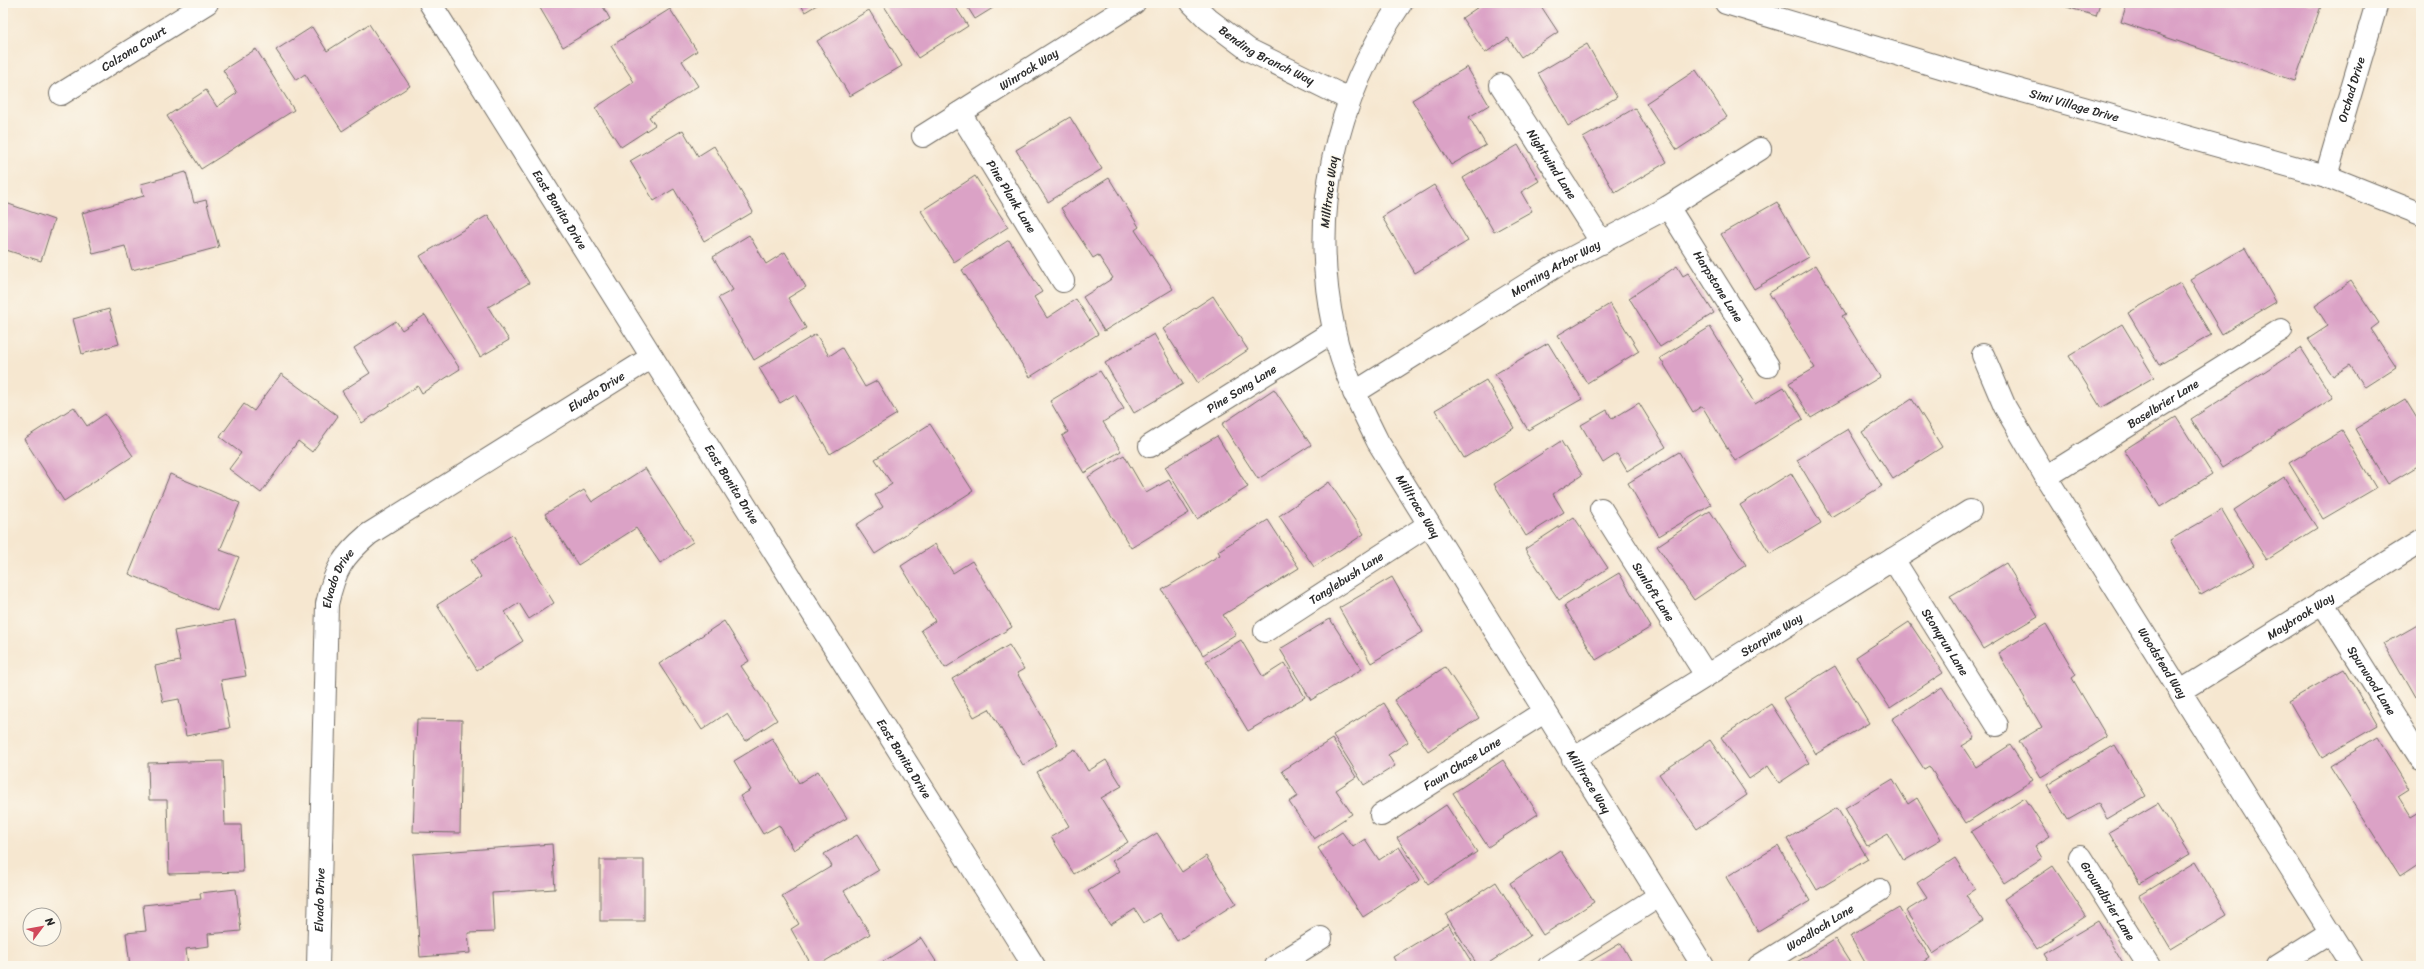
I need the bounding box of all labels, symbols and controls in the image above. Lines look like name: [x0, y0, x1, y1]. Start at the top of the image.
street label: Calzona Court: [96, 19, 171, 78]
street label: Bending Branch Way: [1214, 20, 1319, 92]
street label: Winrock Way: [994, 42, 1064, 97]
street label: Orchad Drive: [2331, 54, 2372, 125]
street label: Simi Village Drive: [2027, 82, 2122, 129]
street label: Nightwind Lane: [1521, 124, 1583, 204]
street label: Milltrace Way: [1314, 154, 1344, 229]
street label: Pine Plank Lane: [980, 155, 1042, 238]
street label: East Bonita Drive: [526, 165, 593, 254]
street label: Morning Arbor Way: [1506, 233, 1605, 303]
street label: Harpstone Lane: [1687, 246, 1749, 327]
street label: Pine Song Lane: [1202, 358, 1281, 419]
street label: Elvado Drive: [563, 365, 630, 418]
street label: Baselbrier Lane: [2123, 373, 2204, 435]
street label: East Bonita Drive: [698, 440, 766, 529]
street label: Milltrace Way: [1390, 470, 1447, 544]
street label: Elvado Drive: [316, 543, 360, 609]
street label: Tanglebush Lane: [1304, 545, 1388, 611]
street label: Sunloft Lane: [1626, 557, 1681, 626]
street label: Maybrook Way: [2262, 586, 2339, 646]
street label: Stonyrun Lane: [1915, 604, 1975, 680]
street label: Starpine Way: [1736, 607, 1808, 663]
street label: Woodstead Way: [2132, 623, 2194, 704]
street label: Spurwood Lane: [2341, 641, 2402, 720]
street label: East Bonita Drive: [870, 714, 938, 803]
street label: Fawn Chase Lane: [1419, 731, 1506, 797]
street label: Milltrace Way: [1560, 745, 1618, 819]
street label: Groundbrier Lane: [2074, 857, 2141, 945]
street label: Elvado Drive: [308, 868, 331, 933]
street label: Woodloch Lane: [1782, 898, 1858, 957]
north arrow: [22, 907, 62, 947]
text: N: [39, 913, 60, 931]

